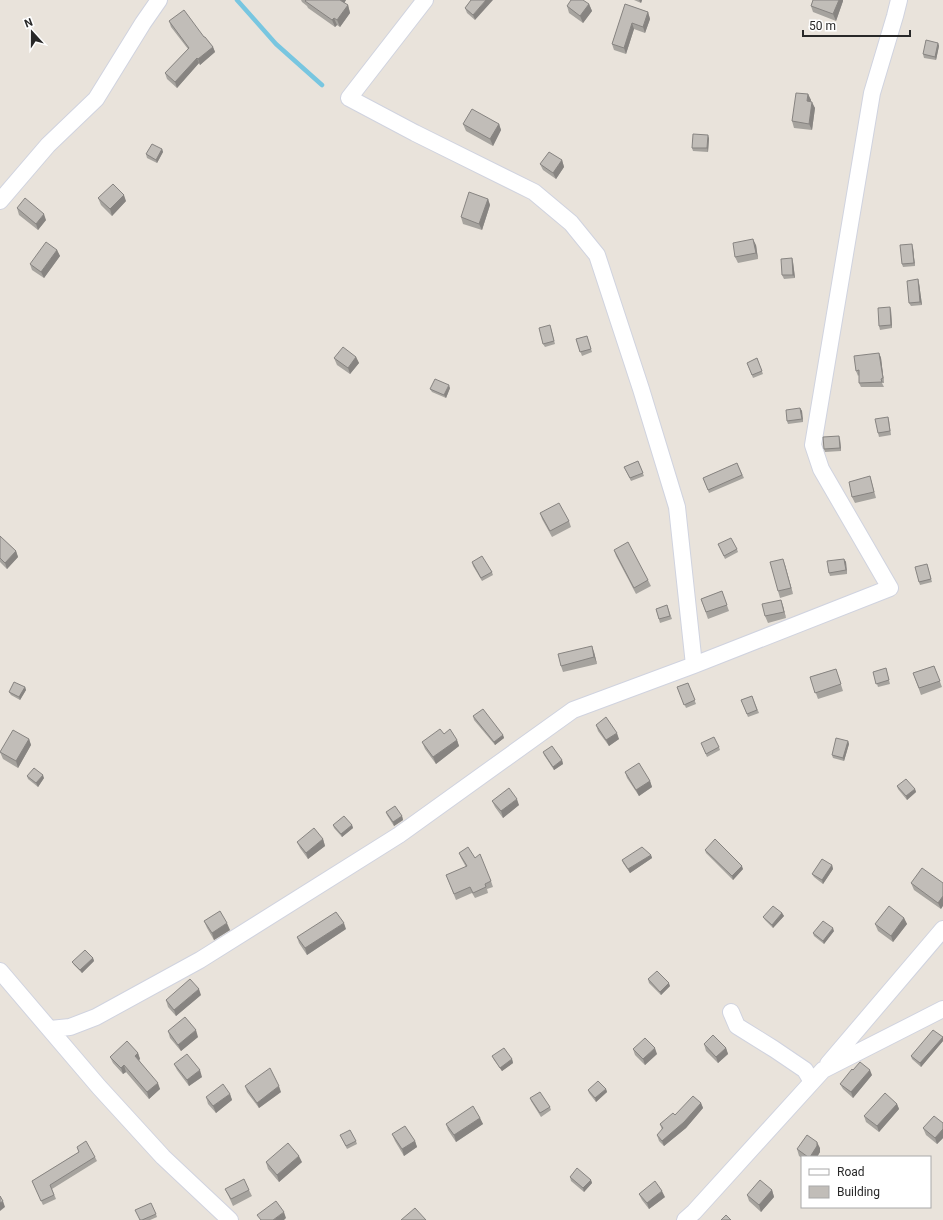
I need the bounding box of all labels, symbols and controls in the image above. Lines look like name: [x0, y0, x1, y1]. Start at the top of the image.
north arrow: [12, 12, 52, 52]
scale bar: [803, 12, 910, 38]
text: N: [23, 16, 35, 31]
text: 50 m: [809, 19, 836, 33]
legend: [801, 1156, 931, 1208]
text: Road: [837, 1165, 865, 1179]
text: Building: [837, 1185, 880, 1199]

